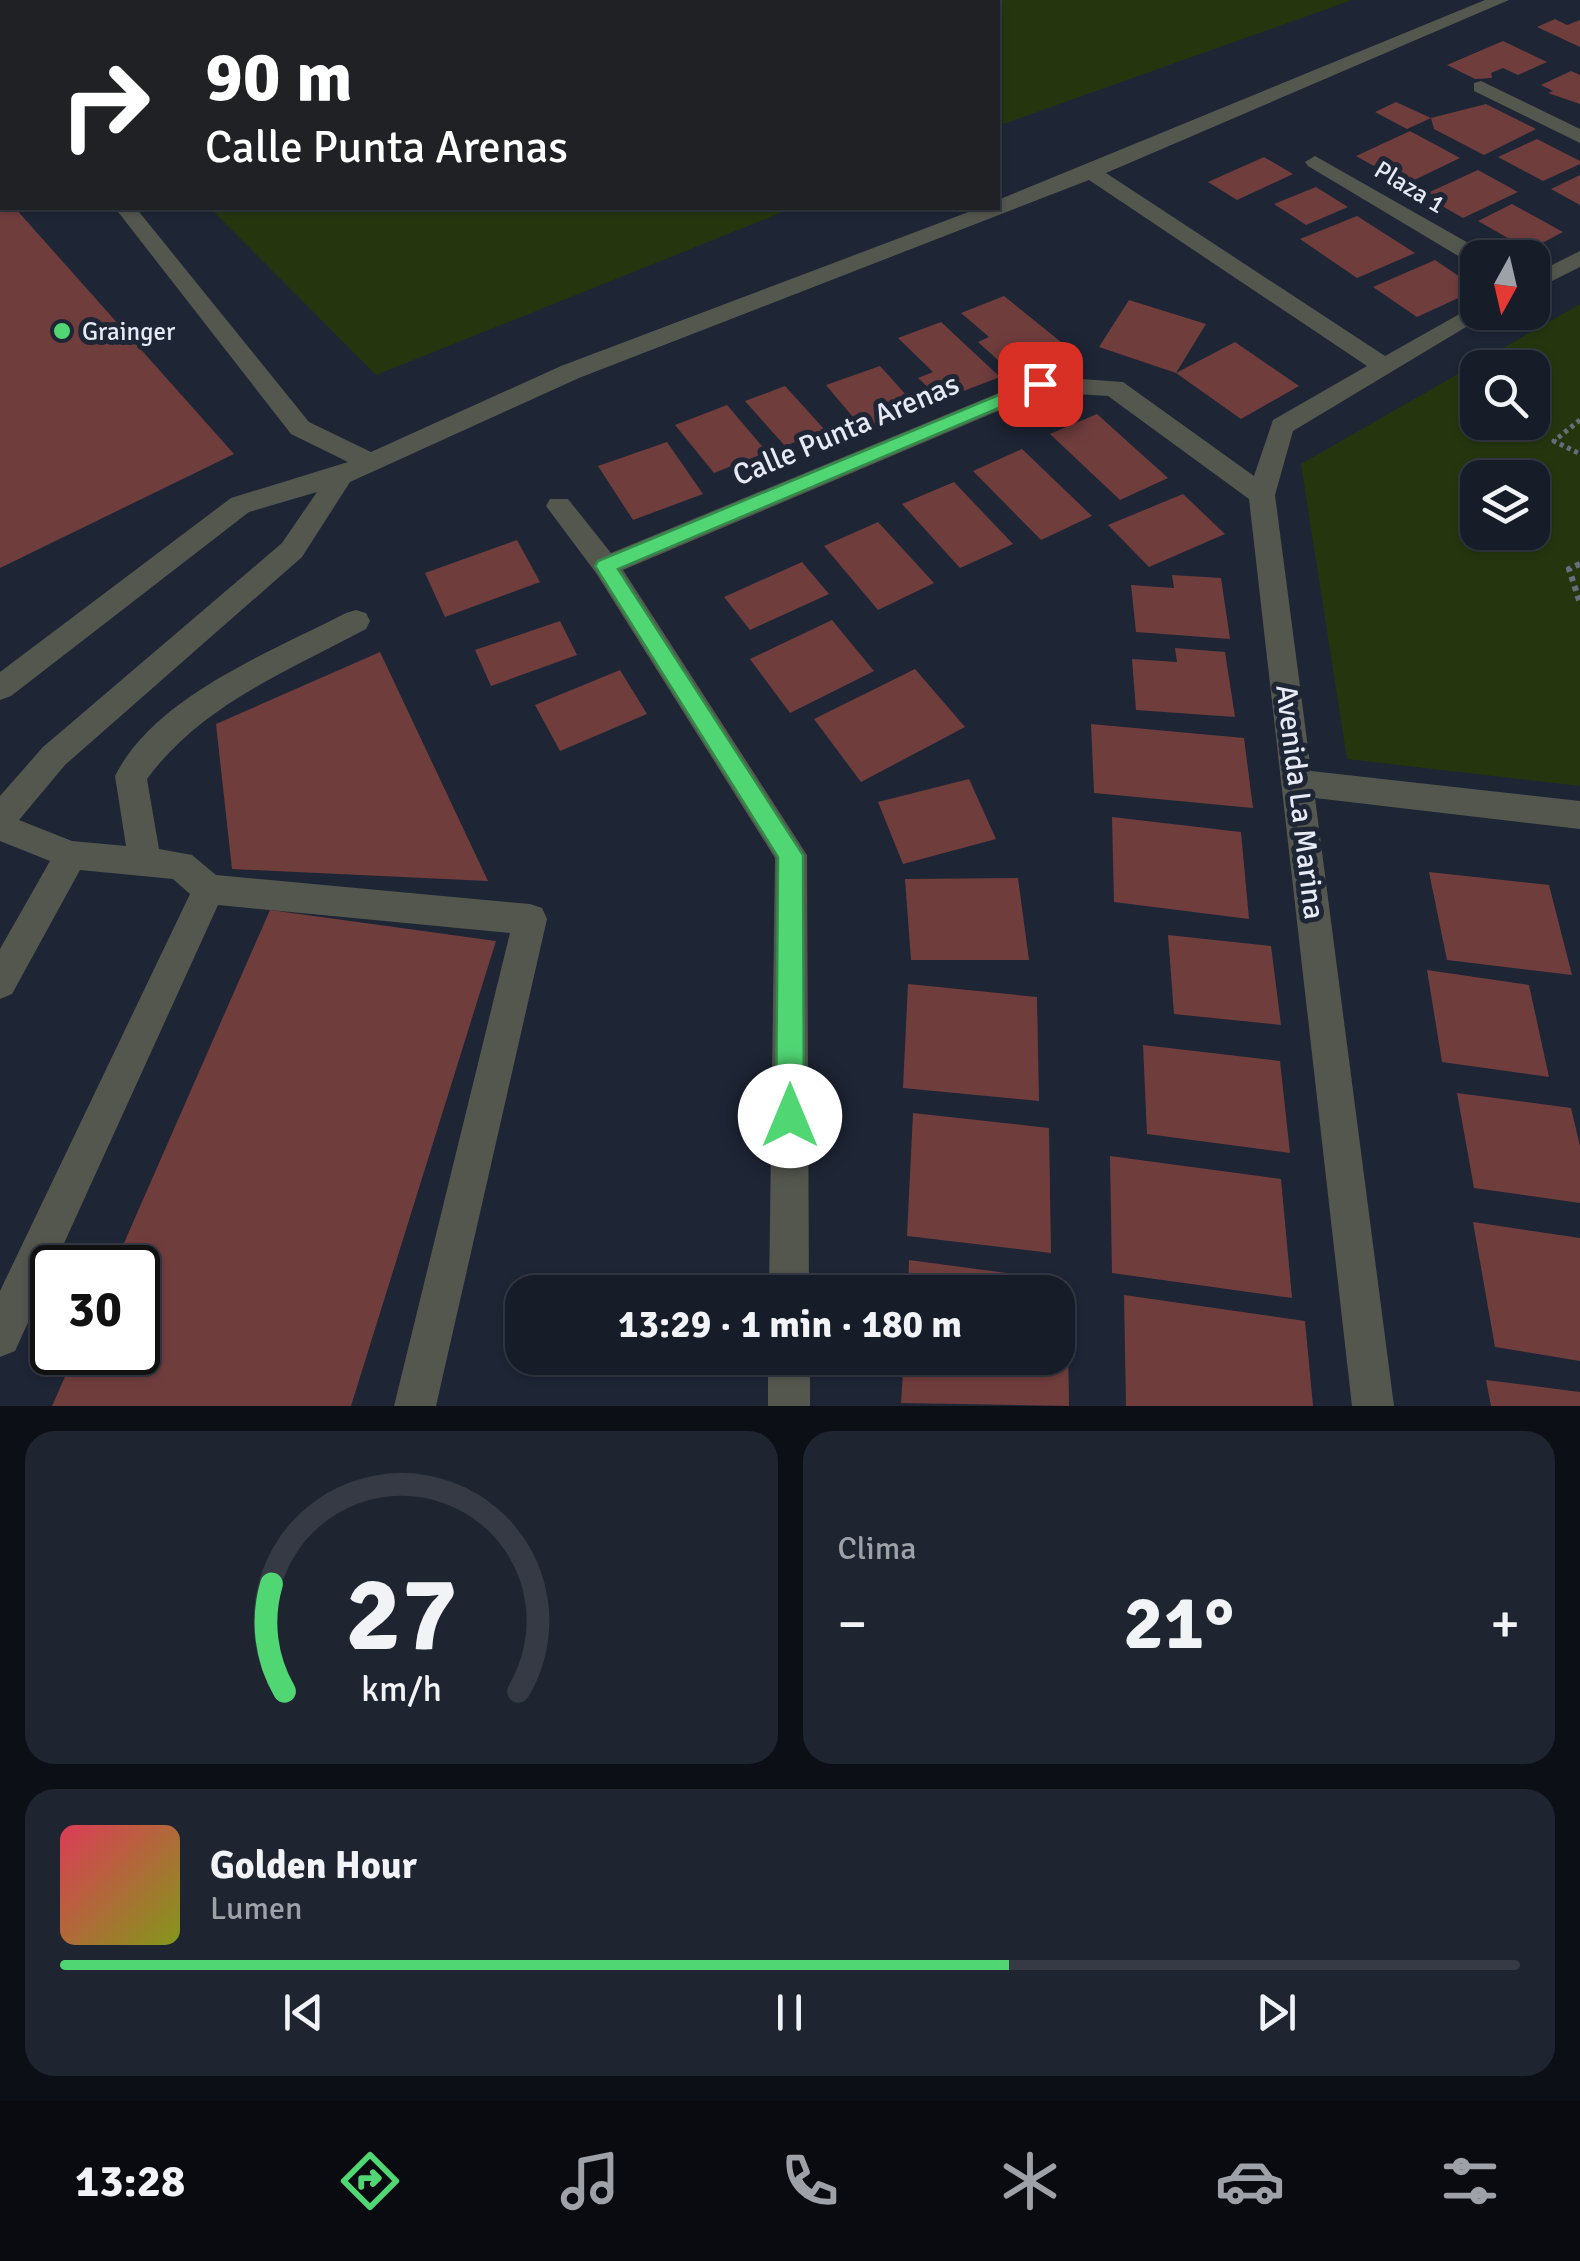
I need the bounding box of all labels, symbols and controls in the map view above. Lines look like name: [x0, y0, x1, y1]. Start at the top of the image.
text: 90 m: [205, 34, 353, 120]
icon: right: [40, 40, 170, 170]
text: Calle Punta Arenas: [205, 120, 568, 175]
street label: Plaza 1: [1369, 154, 1451, 220]
north arrow: [1460, 240, 1550, 330]
map controls: [1460, 240, 1550, 550]
place label: Grainger: [82, 316, 176, 347]
marker: Grainger: [51, 320, 73, 342]
pin: [998, 342, 1083, 427]
button: search: [1460, 350, 1550, 440]
icon: arrive: [1013, 357, 1068, 412]
street label: Calle Punta Arenas: [727, 366, 965, 494]
button: layers: [1460, 460, 1550, 550]
street label: Avenida La Marina: [1267, 683, 1333, 921]
position arrow: [738, 1064, 842, 1168]
speed limit sign: 30: [30, 1245, 160, 1375]
text: 13:29 · 1 min · 180 m: [618, 1301, 962, 1348]
text: Clima: [838, 1529, 916, 1568]
text: 27: [345, 1551, 457, 1679]
text: 21°: [1123, 1577, 1234, 1670]
text: −: [838, 1590, 867, 1658]
text: +: [1490, 1590, 1520, 1658]
text: km/h: [361, 1667, 442, 1711]
text: Golden Hour: [210, 1842, 417, 1889]
text: Lumen: [210, 1889, 302, 1928]
icon: previous: [276, 1985, 331, 2040]
icon: pause: [762, 1985, 817, 2040]
icon: next: [1249, 1985, 1304, 2040]
icon: directions: [335, 2146, 405, 2216]
icon: music: [555, 2146, 625, 2216]
icon: phone: [775, 2146, 845, 2216]
icon: climate: [995, 2146, 1065, 2216]
icon: car: [1215, 2146, 1285, 2216]
icon: filters: [1435, 2146, 1505, 2216]
text: 13:28: [75, 2154, 185, 2209]

